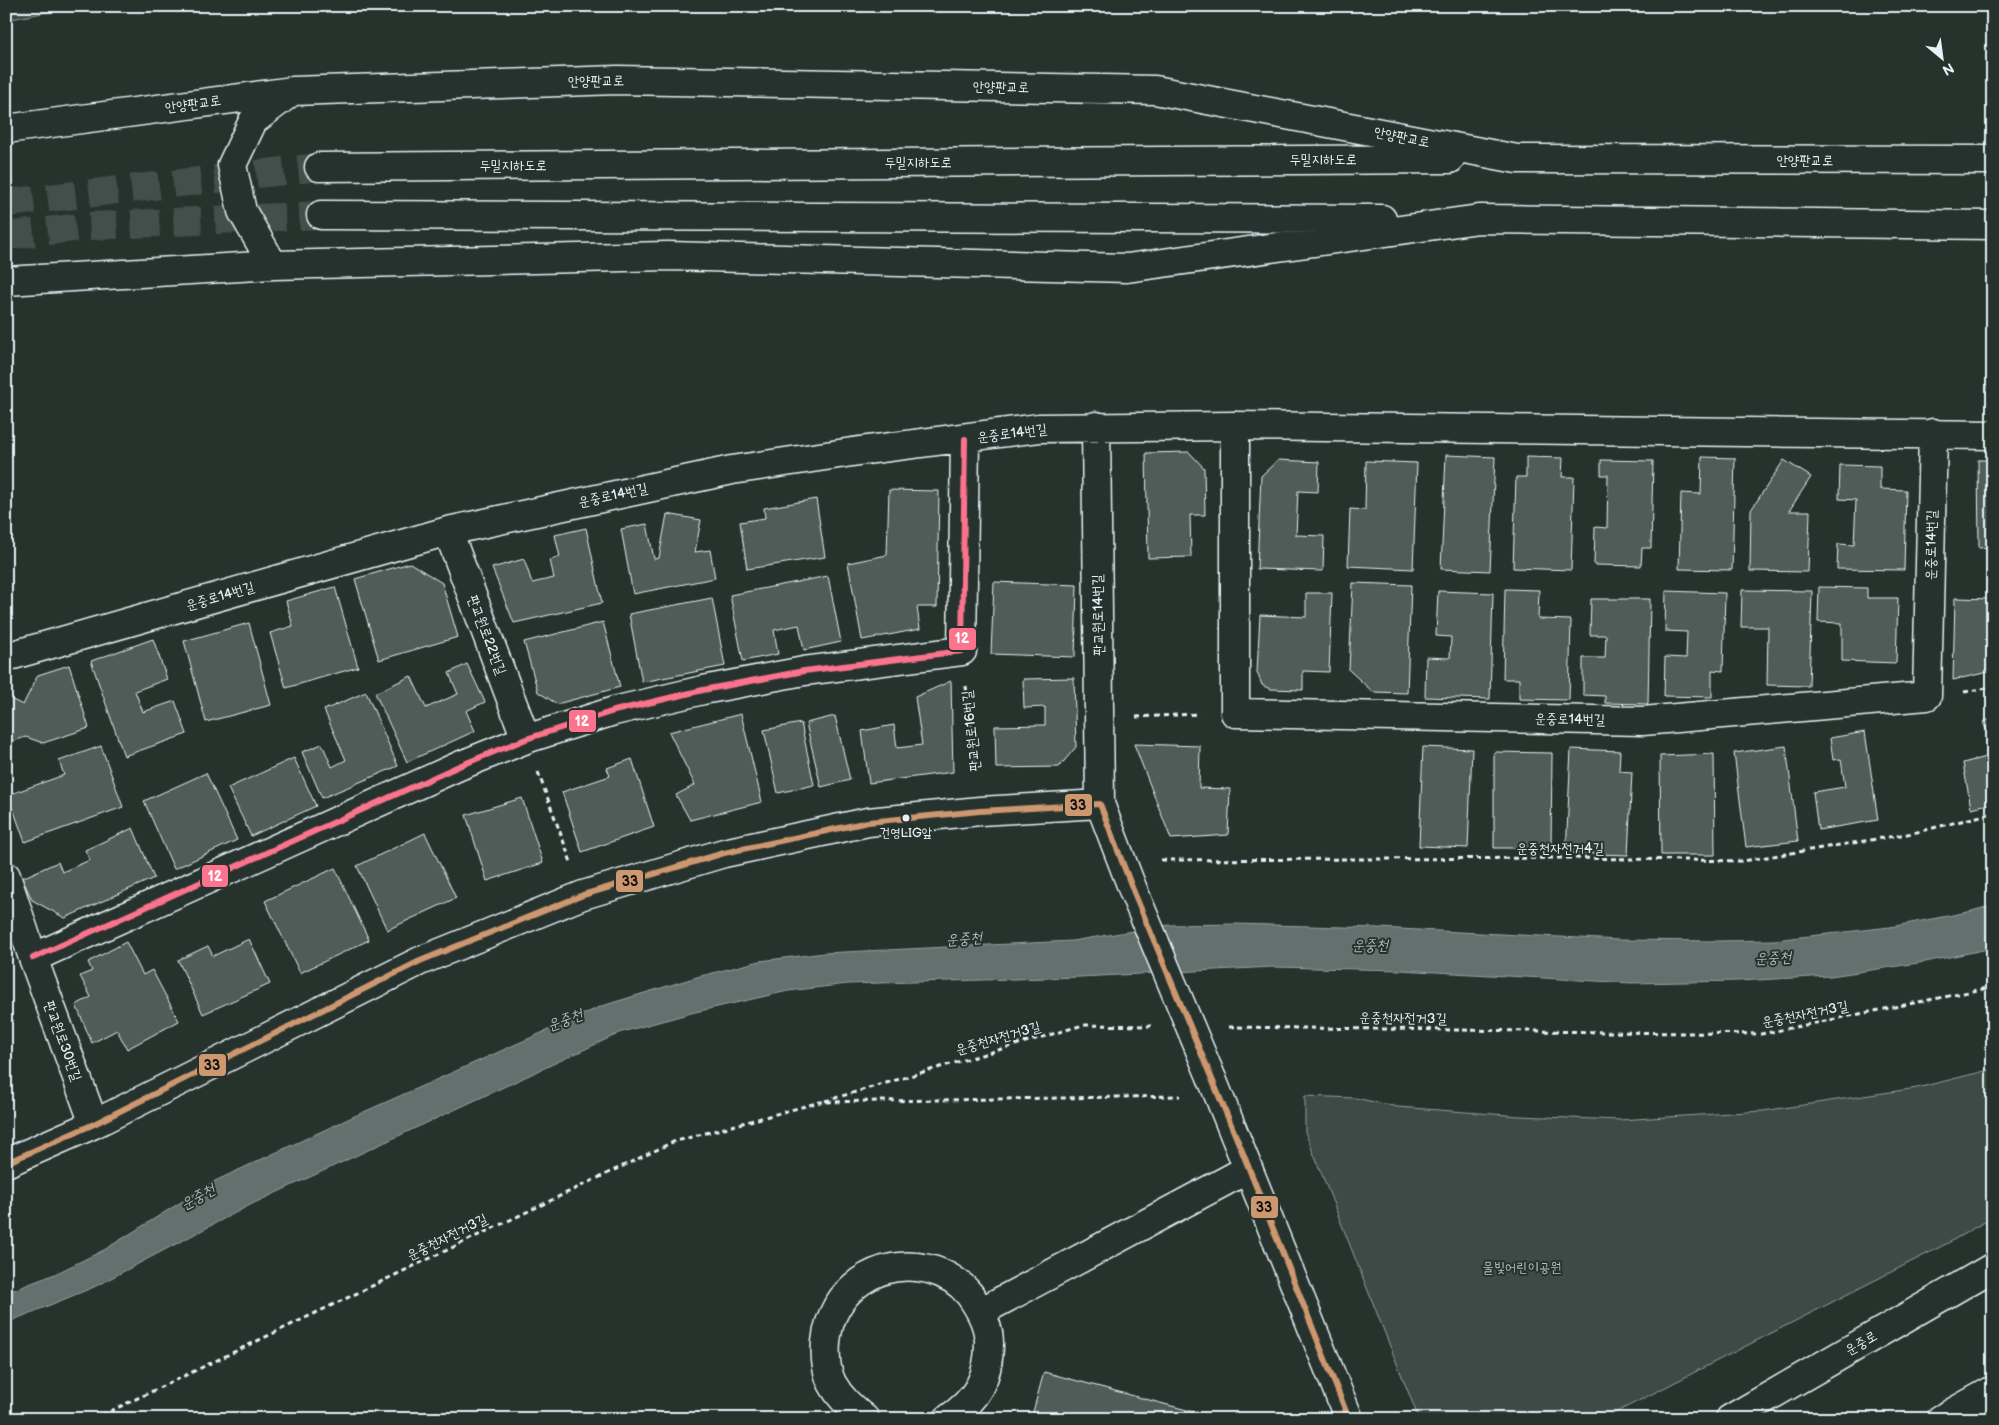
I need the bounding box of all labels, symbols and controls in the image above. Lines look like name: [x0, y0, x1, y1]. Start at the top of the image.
north arrow: [1916, 32, 1966, 82]
text: N: [1939, 59, 1957, 79]
street label: 안양판교로: [568, 72, 624, 90]
street label: 안양판교로: [973, 78, 1029, 96]
street label: 안양판교로: [164, 92, 222, 116]
street label: 안양판교로: [1373, 123, 1431, 151]
street label: 두밀지하도로: [1289, 151, 1357, 168]
street label: 안양판교로: [1777, 152, 1833, 169]
street label: 두밀지하도로: [884, 154, 952, 171]
street label: 두밀지하도로: [479, 157, 547, 174]
street label: 운중로14번길: [976, 420, 1049, 446]
street label: 운중로14번길: [577, 479, 650, 511]
street label: 운중로14번길: [1922, 509, 1940, 580]
street label: 판교원로14번길: [1089, 573, 1107, 656]
street label: 운중로14번길: [184, 578, 257, 614]
street label: 판교원로22번길: [464, 593, 510, 678]
line badge: 12: [948, 627, 977, 651]
text: 12: [955, 630, 970, 647]
street label: 판교원로16번길: [958, 689, 984, 772]
line badge: 12: [568, 709, 597, 733]
street label: 운중로14번길: [1535, 710, 1606, 728]
text: 12: [575, 713, 590, 730]
line badge: 33: [1064, 793, 1093, 817]
text: 33: [1070, 797, 1086, 814]
marker: 건영LIG앞: [901, 813, 911, 823]
place label: 건영LIG앞: [880, 825, 933, 841]
street label: 운중천자전거4길: [1516, 840, 1604, 857]
line badge: 12: [201, 864, 229, 888]
text: 12: [208, 868, 223, 885]
line badge: 33: [615, 869, 644, 893]
text: 33: [622, 873, 638, 890]
water label: 운중천: [945, 928, 985, 950]
water label: 운중천: [1352, 936, 1390, 955]
water label: 운중천: [1755, 948, 1793, 968]
street label: 운중천자전거3길: [1760, 997, 1850, 1031]
street label: 판교원로30번길: [41, 998, 86, 1084]
water label: 운중천: [545, 1004, 587, 1035]
street label: 운중천자전거3길: [1359, 1009, 1448, 1027]
street label: 운중천자전거3길: [954, 1018, 1043, 1058]
line badge: 33: [198, 1053, 227, 1077]
text: 33: [204, 1057, 220, 1074]
water label: 운중천: [178, 1179, 220, 1214]
line badge: 33: [1250, 1195, 1279, 1219]
text: 33: [1256, 1199, 1272, 1216]
street label: 운중천자전거3길: [404, 1210, 491, 1264]
park label: 물빛어린이공원: [1483, 1259, 1561, 1276]
street label: 운중로: [1842, 1327, 1880, 1359]

